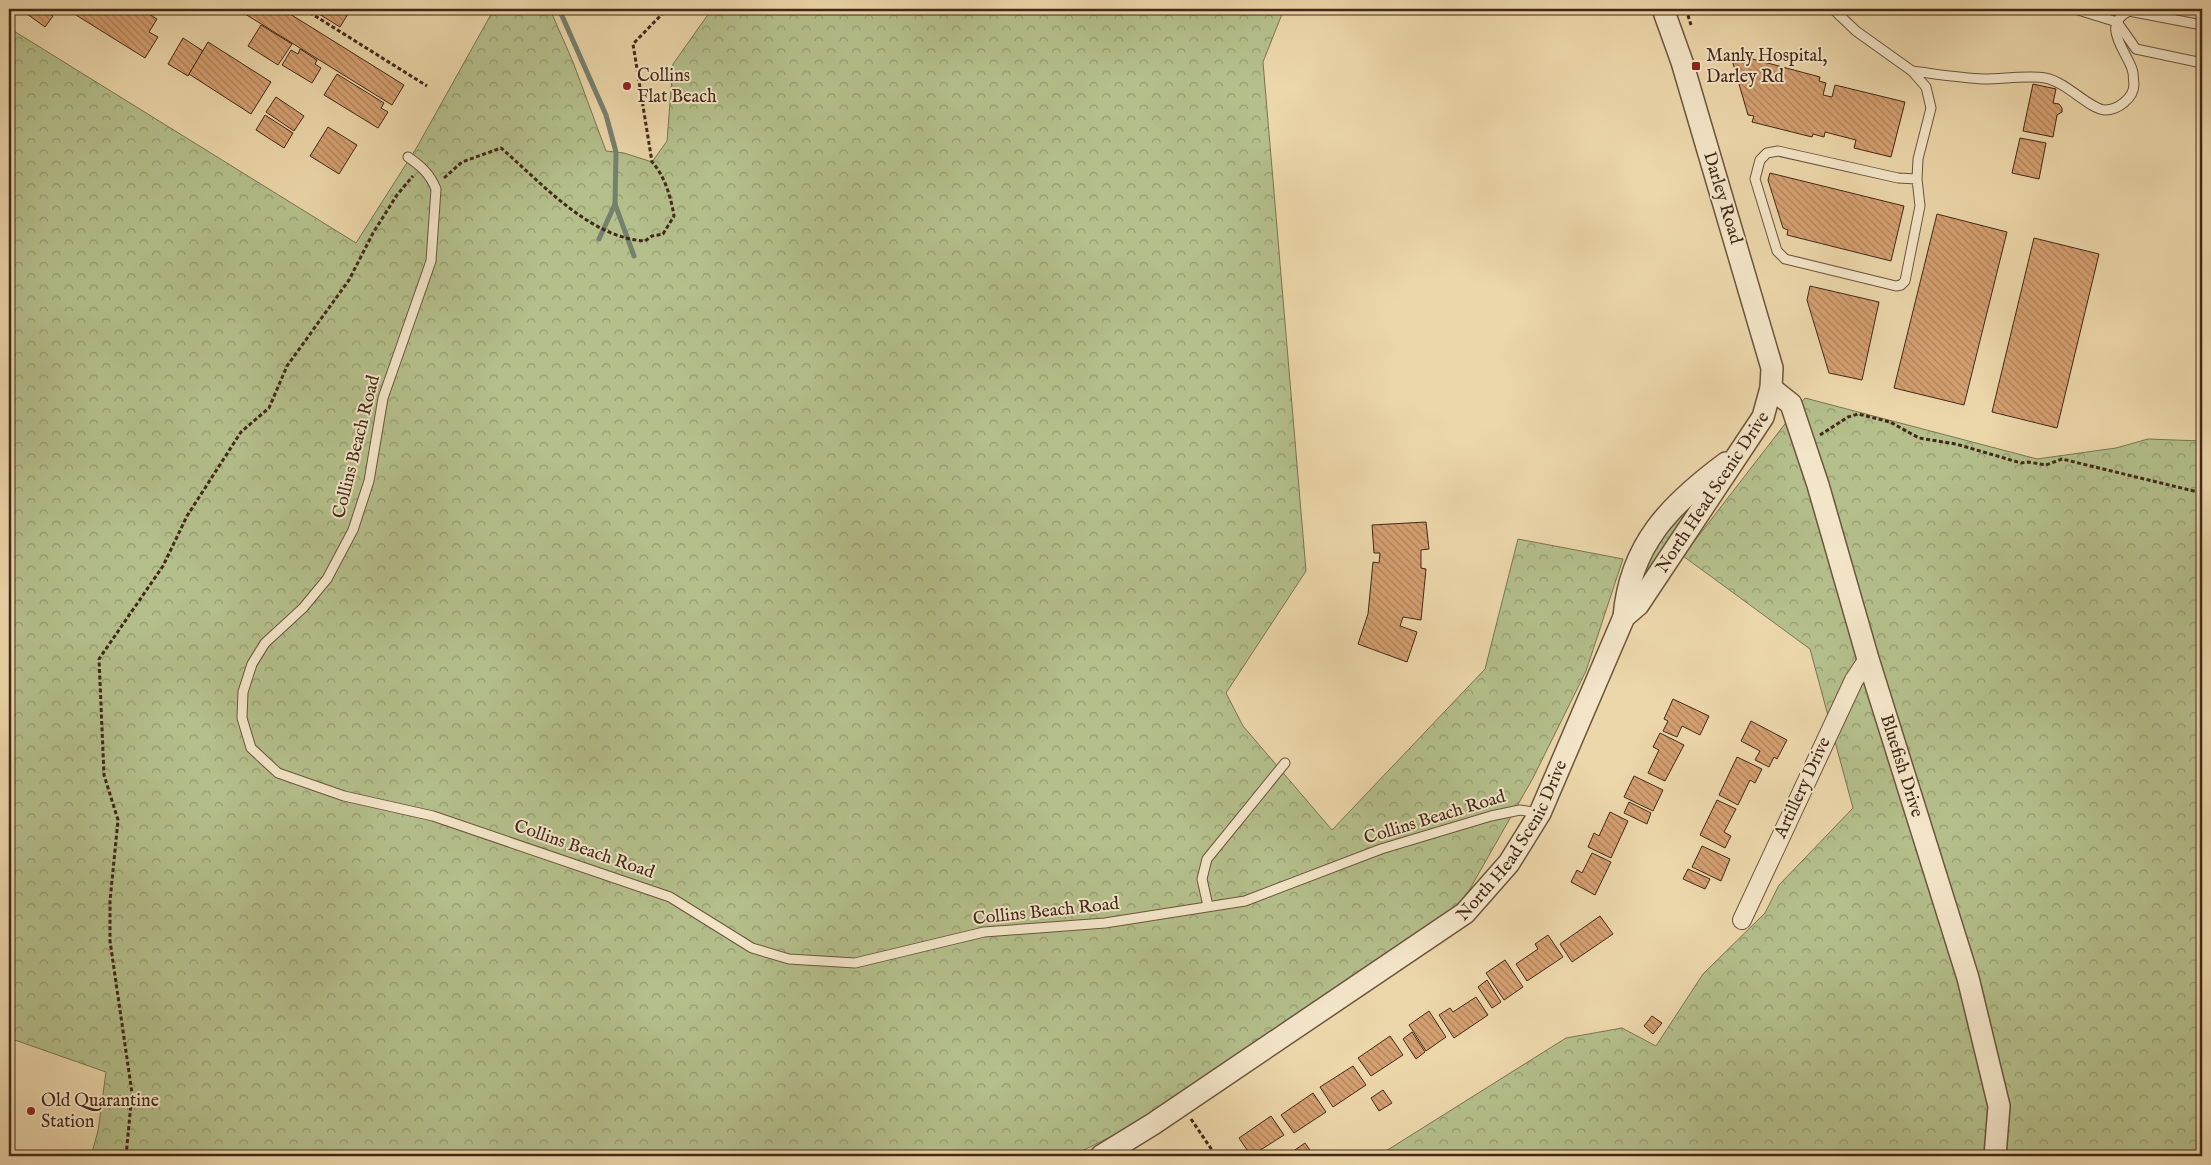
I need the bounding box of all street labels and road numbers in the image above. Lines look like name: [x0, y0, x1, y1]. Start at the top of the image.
street label: Darley Road: [1697, 149, 1747, 247]
street label: Collins Beach Road: [328, 373, 386, 521]
street label: North Head Scenic Drive: [1651, 407, 1775, 578]
street label: Bluefish Drive: [1875, 711, 1928, 820]
street label: Artillery Drive: [1769, 734, 1836, 843]
street label: North Head Scenic Drive: [1452, 757, 1573, 926]
street label: Collins Beach Road: [1361, 785, 1509, 850]
street label: Collins Beach Road: [511, 815, 658, 885]
street label: Collins Beach Road: [972, 893, 1121, 931]

